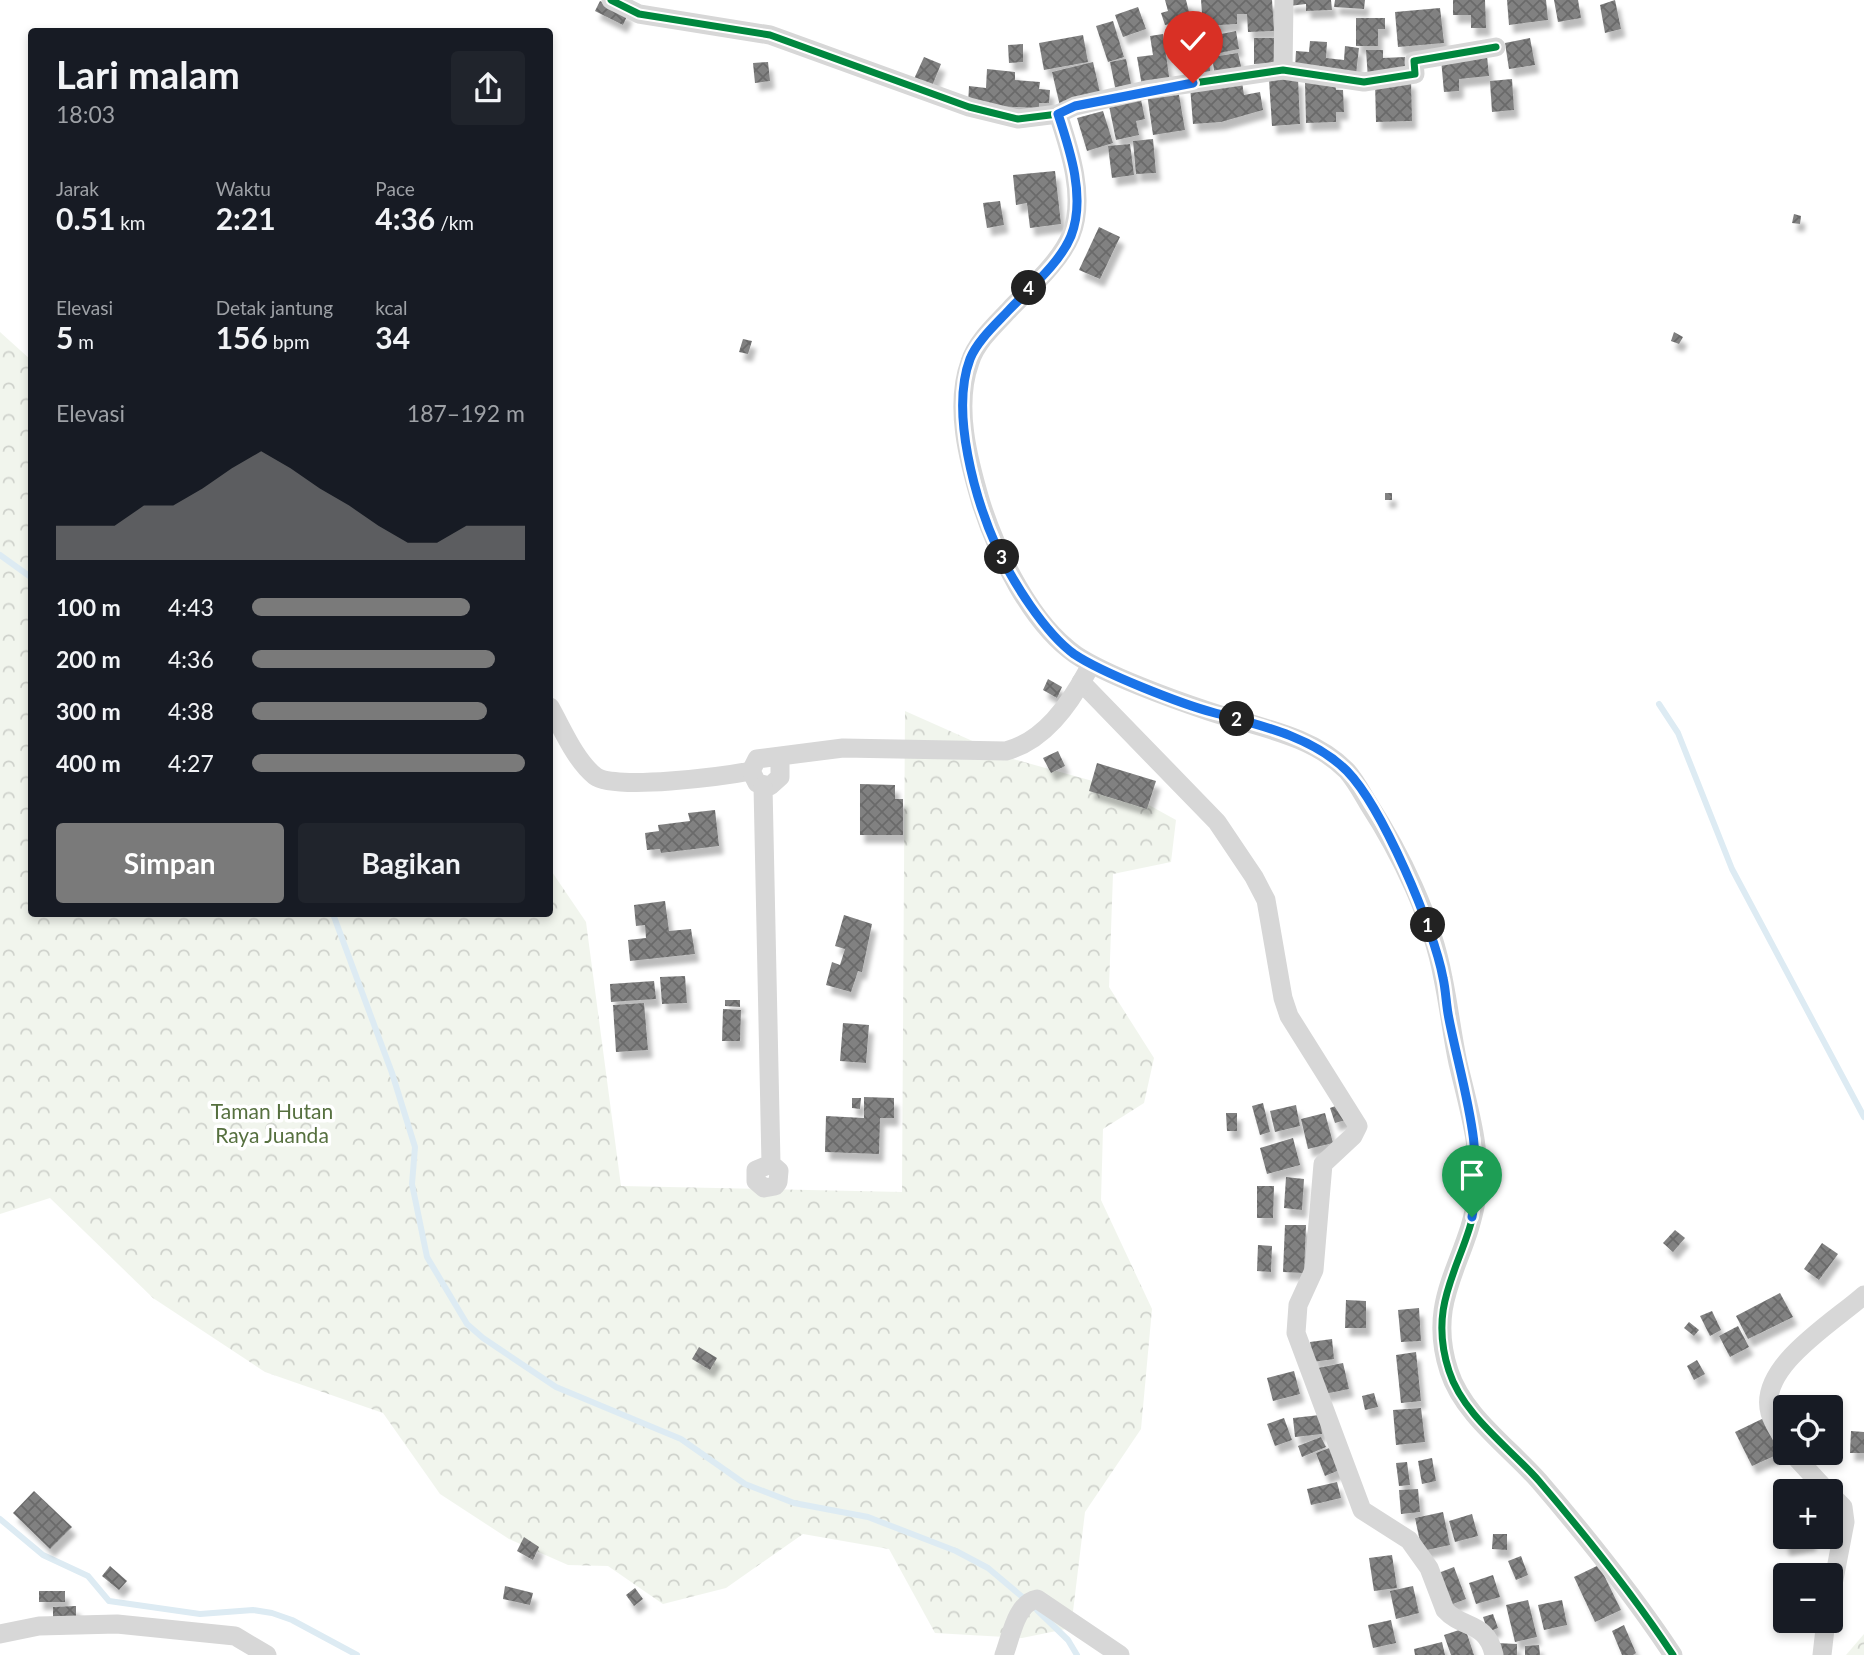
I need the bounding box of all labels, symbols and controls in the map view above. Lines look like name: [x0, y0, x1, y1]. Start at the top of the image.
pin: [1163, 11, 1223, 83]
icon: check: [1174, 22, 1212, 60]
text: Lari malam: [56, 51, 240, 97]
button: share: [451, 51, 525, 125]
text: 18:03: [56, 100, 115, 128]
text: Jarak: [56, 177, 99, 200]
text: Waktu: [216, 177, 271, 200]
text: Pace: [375, 177, 415, 200]
text: 0.51: [56, 200, 115, 236]
text: 2:21: [216, 200, 276, 236]
text: 4:36: [375, 200, 435, 236]
text: km: [115, 211, 145, 234]
text: /km: [435, 211, 474, 234]
pin: 4: [1012, 270, 1046, 306]
text: 4: [1023, 276, 1034, 299]
text: Elevasi: [56, 296, 113, 319]
text: Detak jantung: [216, 296, 333, 319]
text: kcal: [375, 296, 407, 319]
text: 5: [56, 319, 73, 355]
text: 156: [216, 319, 268, 355]
text: 34: [375, 319, 410, 355]
text: m: [73, 330, 94, 353]
text: bpm: [268, 330, 310, 353]
text: Elevasi: [56, 399, 125, 427]
text: 187–192 m: [407, 399, 525, 427]
pin: 3: [984, 540, 1020, 574]
text: 3: [996, 545, 1007, 568]
text: 100 m: [56, 593, 121, 621]
text: 4:43: [168, 593, 214, 621]
text: 200 m: [56, 645, 121, 673]
text: 4:36: [168, 645, 214, 673]
text: 300 m: [56, 697, 121, 725]
text: 4:38: [168, 697, 214, 725]
pin: 2: [1220, 702, 1254, 736]
text: 2: [1231, 707, 1242, 730]
text: 400 m: [56, 749, 121, 777]
text: 4:27: [168, 749, 214, 777]
button: Simpan: [56, 823, 284, 903]
button: Bagikan: [298, 823, 525, 903]
pin: 1: [1410, 908, 1446, 942]
text: 1: [1422, 913, 1433, 936]
park label: Taman Hutan Raya Juanda: [211, 1098, 333, 1147]
pin: [1442, 1145, 1502, 1217]
icon: arrive: [1453, 1156, 1491, 1194]
map controls: [1773, 1395, 1843, 1633]
button: locate: [1773, 1395, 1843, 1465]
button: +: [1773, 1479, 1843, 1549]
button: −: [1773, 1563, 1843, 1633]

